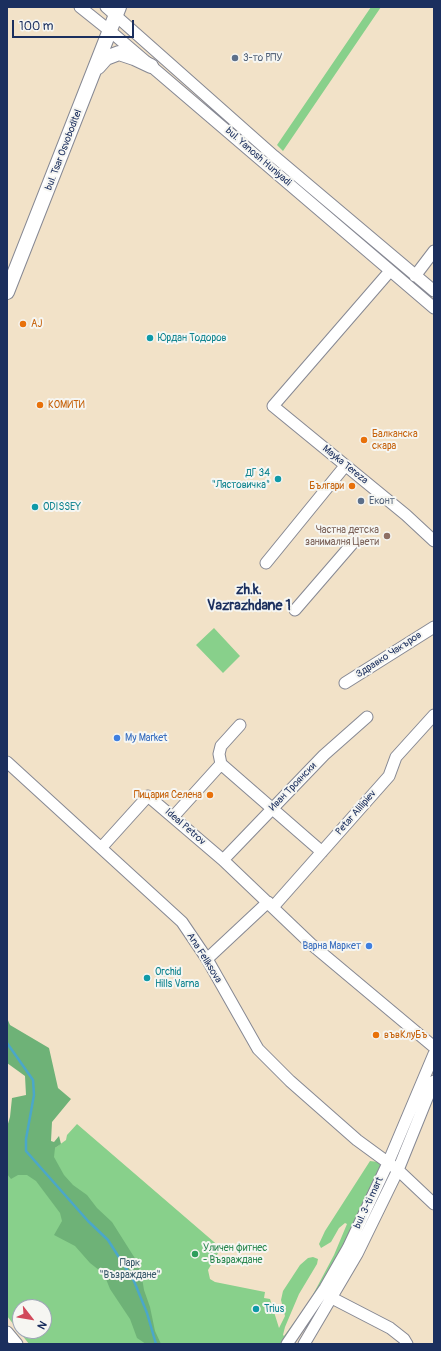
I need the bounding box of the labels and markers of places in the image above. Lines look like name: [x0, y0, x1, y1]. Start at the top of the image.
place label: 3-то РПУ: [243, 52, 282, 64]
marker: 3-то РПУ: [230, 53, 240, 63]
place label: AJ: [31, 318, 42, 330]
marker: AJ: [18, 319, 28, 329]
place label: Юрдан Тодоров: [158, 332, 226, 344]
marker: Юрдан Тодоров: [145, 333, 155, 343]
place label: КОМИТИ: [48, 399, 85, 411]
marker: КОМИТИ: [35, 400, 45, 410]
place label: Балканска скара: [372, 428, 418, 452]
marker: Балканска скара: [359, 435, 369, 445]
place label: ДГ 34 "Лястовичка": [212, 467, 270, 490]
marker: ДГ 34 "Лястовичка": [273, 474, 283, 484]
place label: Българи: [309, 480, 344, 492]
marker: Българи: [347, 481, 357, 491]
place label: Еконт: [369, 495, 395, 507]
marker: Еконт: [356, 496, 366, 506]
place label: ODISSEY: [43, 501, 81, 513]
marker: ODISSEY: [30, 502, 40, 512]
place label: Частна детска занималня Цвети: [305, 524, 379, 548]
marker: Частна детска занималня Цвети: [382, 531, 392, 541]
place label: My Market: [125, 732, 167, 744]
marker: My Market: [112, 733, 122, 743]
place label: Пицария Селена: [134, 789, 202, 801]
marker: Пицария Селена: [205, 790, 215, 800]
place label: Варна Маркет: [302, 940, 361, 952]
marker: Варна Маркет: [364, 941, 374, 951]
place label: Orchid Hills Varna: [155, 966, 199, 990]
marker: Orchid Hills Varna: [142, 973, 152, 983]
place label: въвКлуБъ: [384, 1029, 427, 1041]
marker: въвКлуБъ: [371, 1030, 381, 1040]
place label: Уличен фитнес - Възраждане: [203, 1242, 267, 1266]
marker: Уличен фитнес - Възраждане: [190, 1249, 200, 1259]
place label: Trius: [264, 1303, 284, 1315]
marker: Trius: [251, 1304, 261, 1314]

